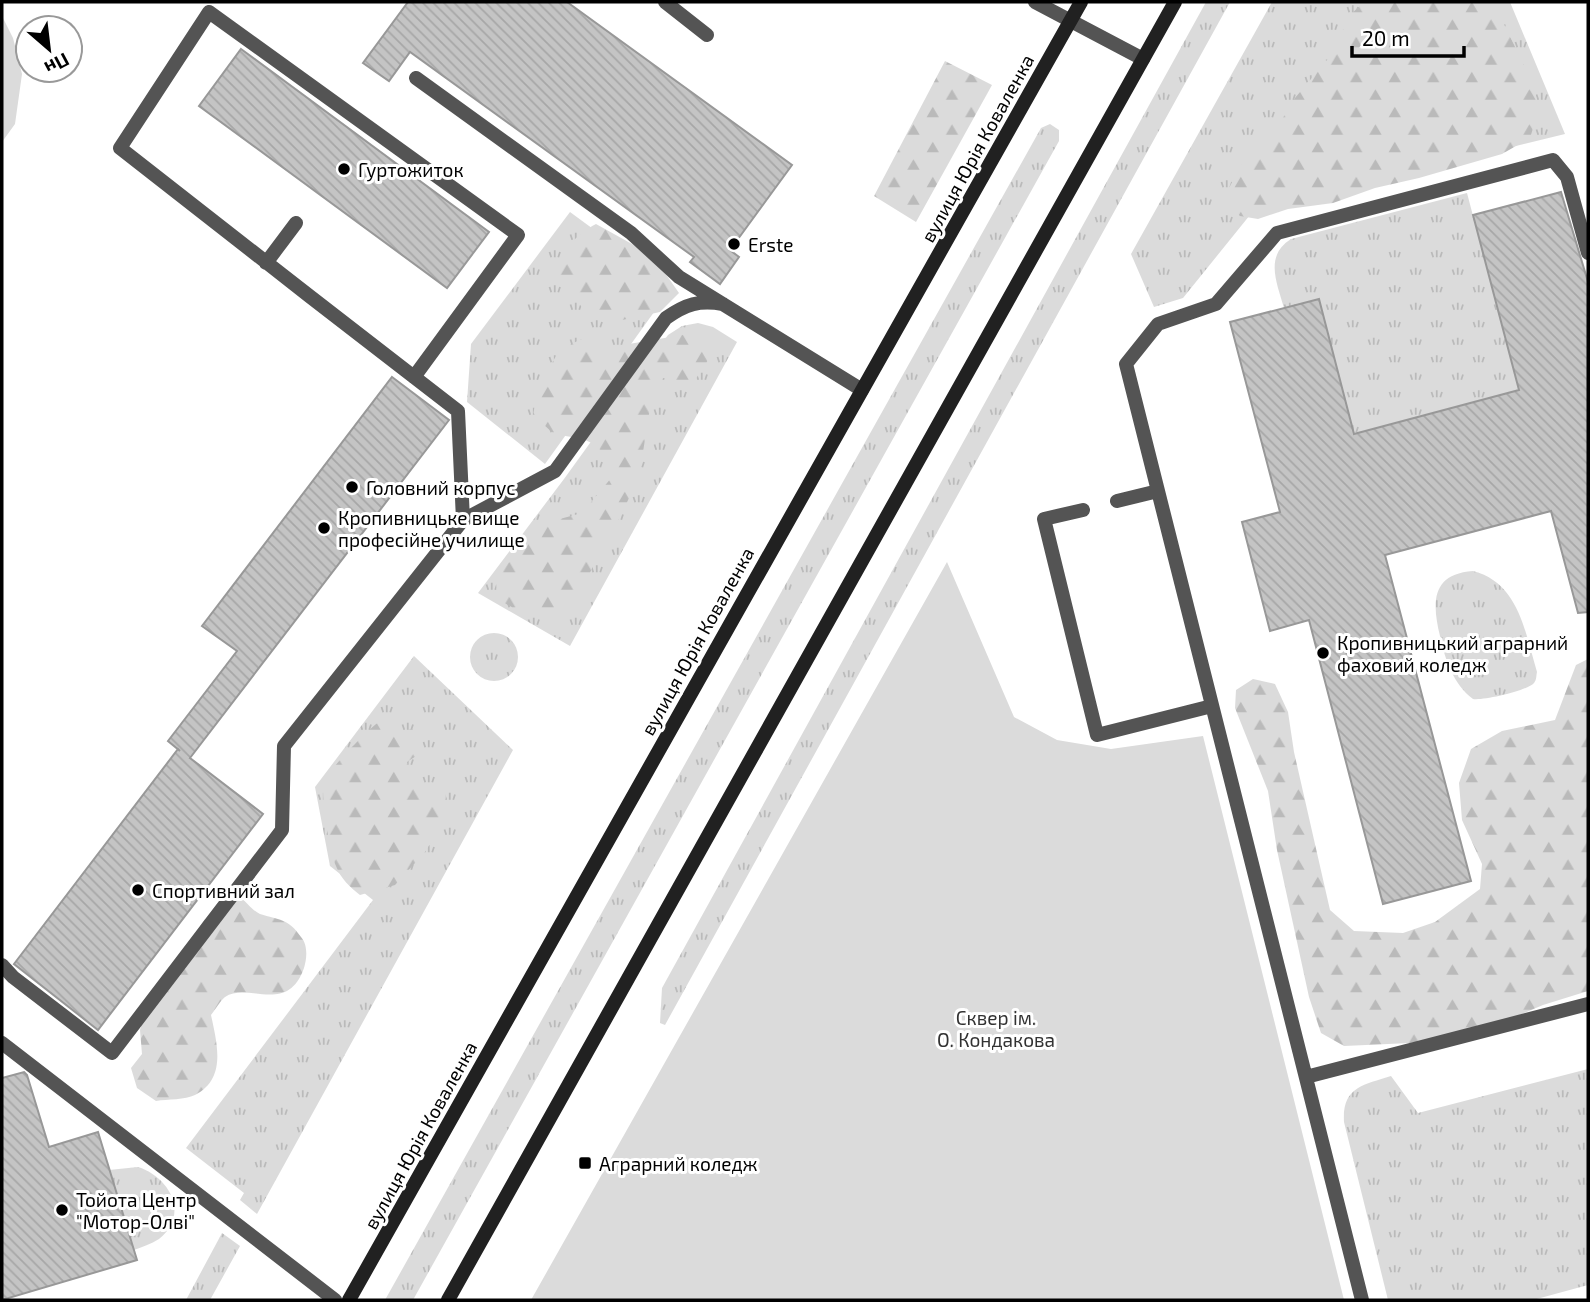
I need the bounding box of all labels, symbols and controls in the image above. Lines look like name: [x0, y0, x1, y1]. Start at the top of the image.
north arrow: [14, 14, 84, 84]
scale bar: [1352, 14, 1464, 58]
text: 20 m: [1362, 25, 1410, 50]
text: Пн: [41, 49, 74, 80]
street label: вулиця Юрія Коваленка: [916, 50, 1039, 246]
place label: Гуртожиток: [358, 158, 464, 182]
marker: Гуртожиток: [336, 161, 352, 177]
place label: Erste: [748, 233, 793, 256]
marker: Erste: [726, 236, 742, 252]
place label: Головний корпус: [366, 476, 516, 500]
marker: Головний корпус: [344, 479, 360, 495]
place label: Кропивницьке вище професійне училище: [338, 506, 525, 552]
marker: Кропивницьке вище професійне училище: [316, 520, 332, 536]
street label: вулиця Юрія Коваленка: [636, 543, 759, 739]
place label: Кропивницький аграрний фаховий коледж: [1337, 631, 1568, 676]
marker: Кропивницький аграрний фаховий коледж: [1315, 645, 1331, 661]
place label: Спортивний зал: [152, 879, 295, 902]
marker: Спортивний зал: [130, 882, 146, 898]
park label: Сквер ім. О. Кондакова: [937, 1006, 1055, 1051]
street label: вулиця Юрія Коваленка: [359, 1037, 482, 1233]
place label: Аграрний коледж: [599, 1152, 758, 1175]
marker: Аграрний коледж: [577, 1155, 593, 1171]
place label: Тойота Центр "Мотор-Олві": [76, 1188, 197, 1233]
marker: Тойота Центр "Мотор-Олві": [54, 1202, 70, 1218]

